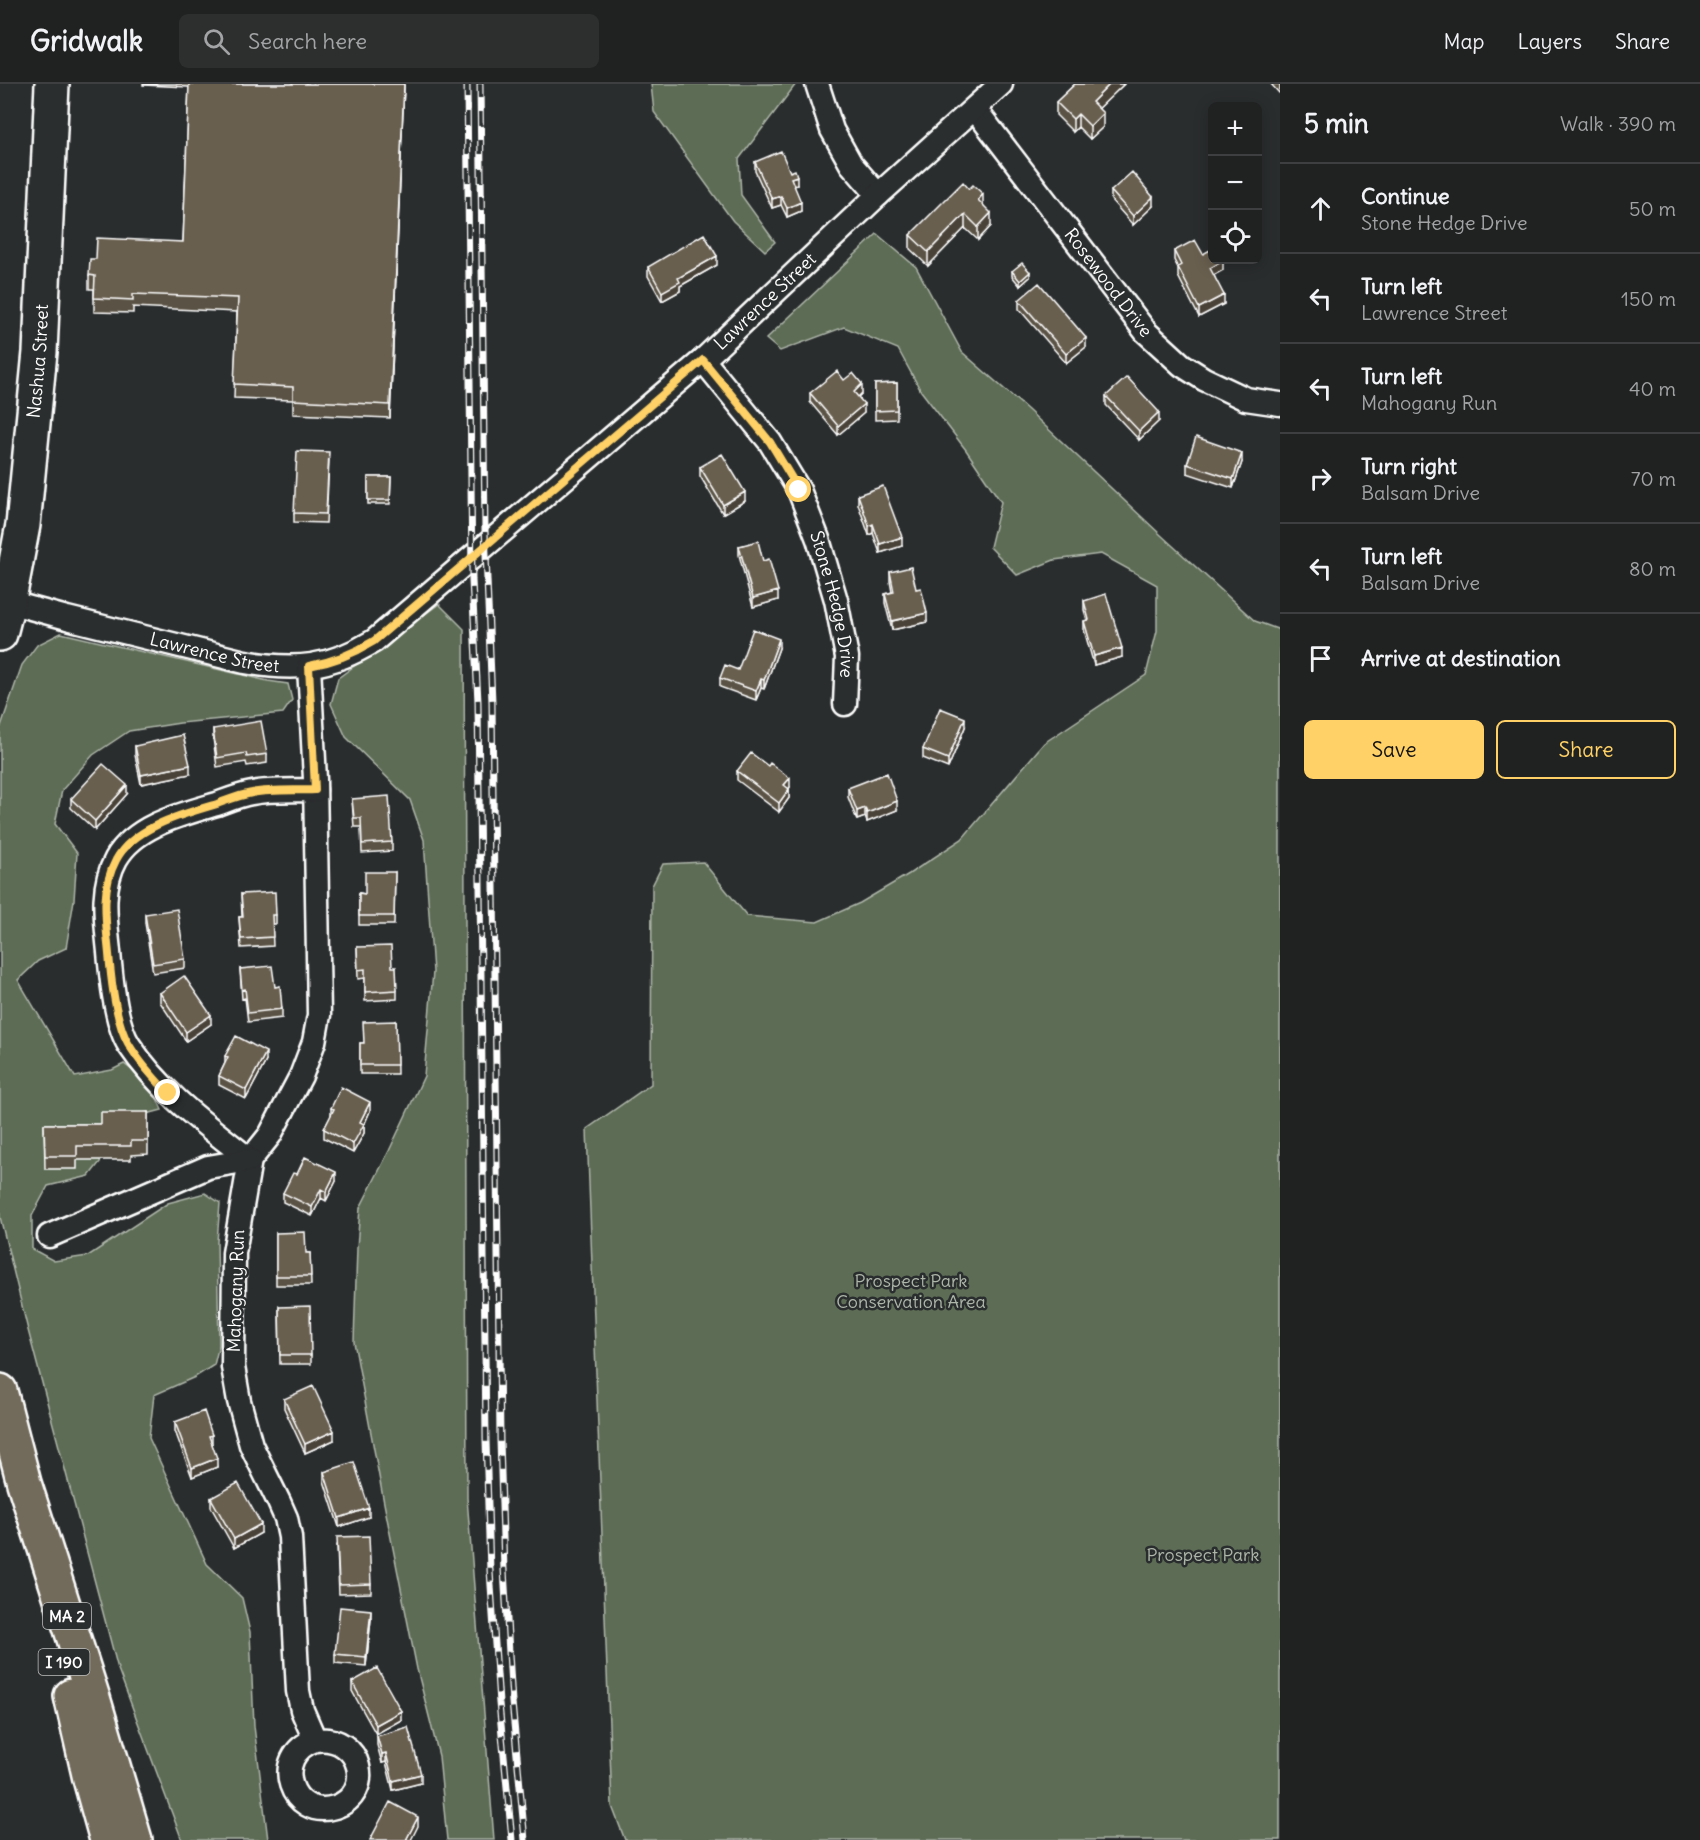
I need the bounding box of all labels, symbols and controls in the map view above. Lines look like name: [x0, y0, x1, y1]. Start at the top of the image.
search box: [179, 14, 599, 68]
text: Gridwalk: [30, 23, 143, 59]
icon: search: [200, 25, 233, 58]
text: Search here: [248, 27, 367, 55]
text: Map: [1444, 28, 1484, 55]
text: Layers: [1517, 28, 1582, 55]
text: Share: [1615, 28, 1670, 55]
map controls: [1208, 102, 1262, 264]
button: +: [1208, 102, 1262, 156]
text: 5 min: [1304, 107, 1369, 140]
text: Walk · 390 m: [1560, 111, 1676, 136]
button: −: [1208, 156, 1262, 210]
text: Continue: [1361, 182, 1450, 210]
icon: ahead: [1304, 192, 1337, 225]
text: 50 m: [1629, 196, 1676, 221]
button: locate: [1208, 210, 1262, 264]
text: Stone Hedge Drive: [1361, 210, 1528, 235]
street label: Rosewood Drive: [1060, 223, 1158, 342]
street label: Lawrence Street: [709, 247, 821, 355]
text: Turn left: [1361, 272, 1442, 300]
icon: left: [1304, 282, 1337, 315]
text: 150 m: [1621, 286, 1676, 311]
text: Lawrence Street: [1361, 300, 1508, 325]
street label: Nashua Street: [22, 304, 53, 419]
text: Turn left: [1361, 362, 1442, 390]
icon: left: [1304, 372, 1337, 405]
text: 40 m: [1629, 376, 1676, 401]
text: Mahogany Run: [1361, 390, 1497, 415]
text: Turn right: [1361, 452, 1457, 480]
icon: right: [1304, 462, 1337, 495]
text: 70 m: [1631, 466, 1676, 491]
route start: [785, 476, 811, 502]
text: Balsam Drive: [1361, 480, 1480, 505]
street label: Stone Hedge Drive: [805, 528, 859, 678]
text: Turn left: [1361, 542, 1442, 570]
icon: left: [1304, 552, 1337, 585]
text: 80 m: [1629, 556, 1676, 581]
text: Balsam Drive: [1361, 570, 1480, 595]
street label: Lawrence Street: [148, 627, 280, 677]
icon: arrive: [1304, 642, 1337, 675]
text: Arrive at destination: [1361, 644, 1561, 672]
button: Save: [1304, 720, 1484, 779]
button: Share: [1496, 720, 1676, 779]
route end: [154, 1079, 180, 1105]
street label: Mahogany Run: [222, 1229, 249, 1353]
park label: Prospect Park Conservation Area: [836, 1269, 986, 1313]
park label: Prospect Park: [1147, 1543, 1259, 1566]
road number: MA 2: [43, 1603, 91, 1629]
road number: I 190: [38, 1649, 90, 1675]

